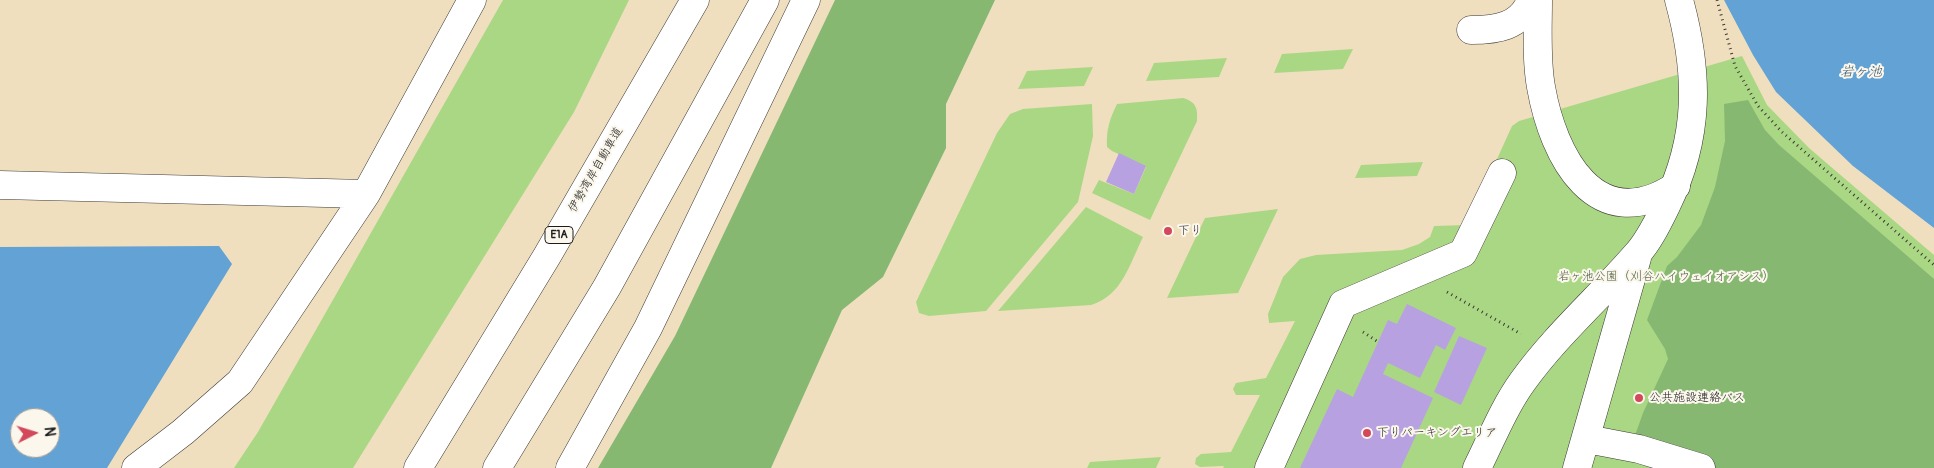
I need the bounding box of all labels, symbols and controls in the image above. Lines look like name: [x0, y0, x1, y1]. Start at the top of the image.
water label: 岩ヶ池: [1840, 64, 1882, 80]
street label: 伊勢湾岸自動車道: [566, 125, 626, 215]
place label: 下り: [1178, 224, 1202, 238]
marker: 下り: [1162, 225, 1174, 237]
road number: E1A: [545, 226, 573, 244]
park label: 岩ヶ池公園（刈谷ハイウェイオアシス）: [1558, 270, 1774, 284]
place label: 公共施設連絡バス: [1649, 391, 1745, 405]
marker: 公共施設連絡バス: [1633, 392, 1645, 404]
north arrow: [10, 408, 60, 458]
text: N: [41, 426, 58, 437]
place label: 下りパーキングエリア: [1377, 426, 1497, 440]
marker: 下りパーキングエリア: [1361, 427, 1373, 439]

